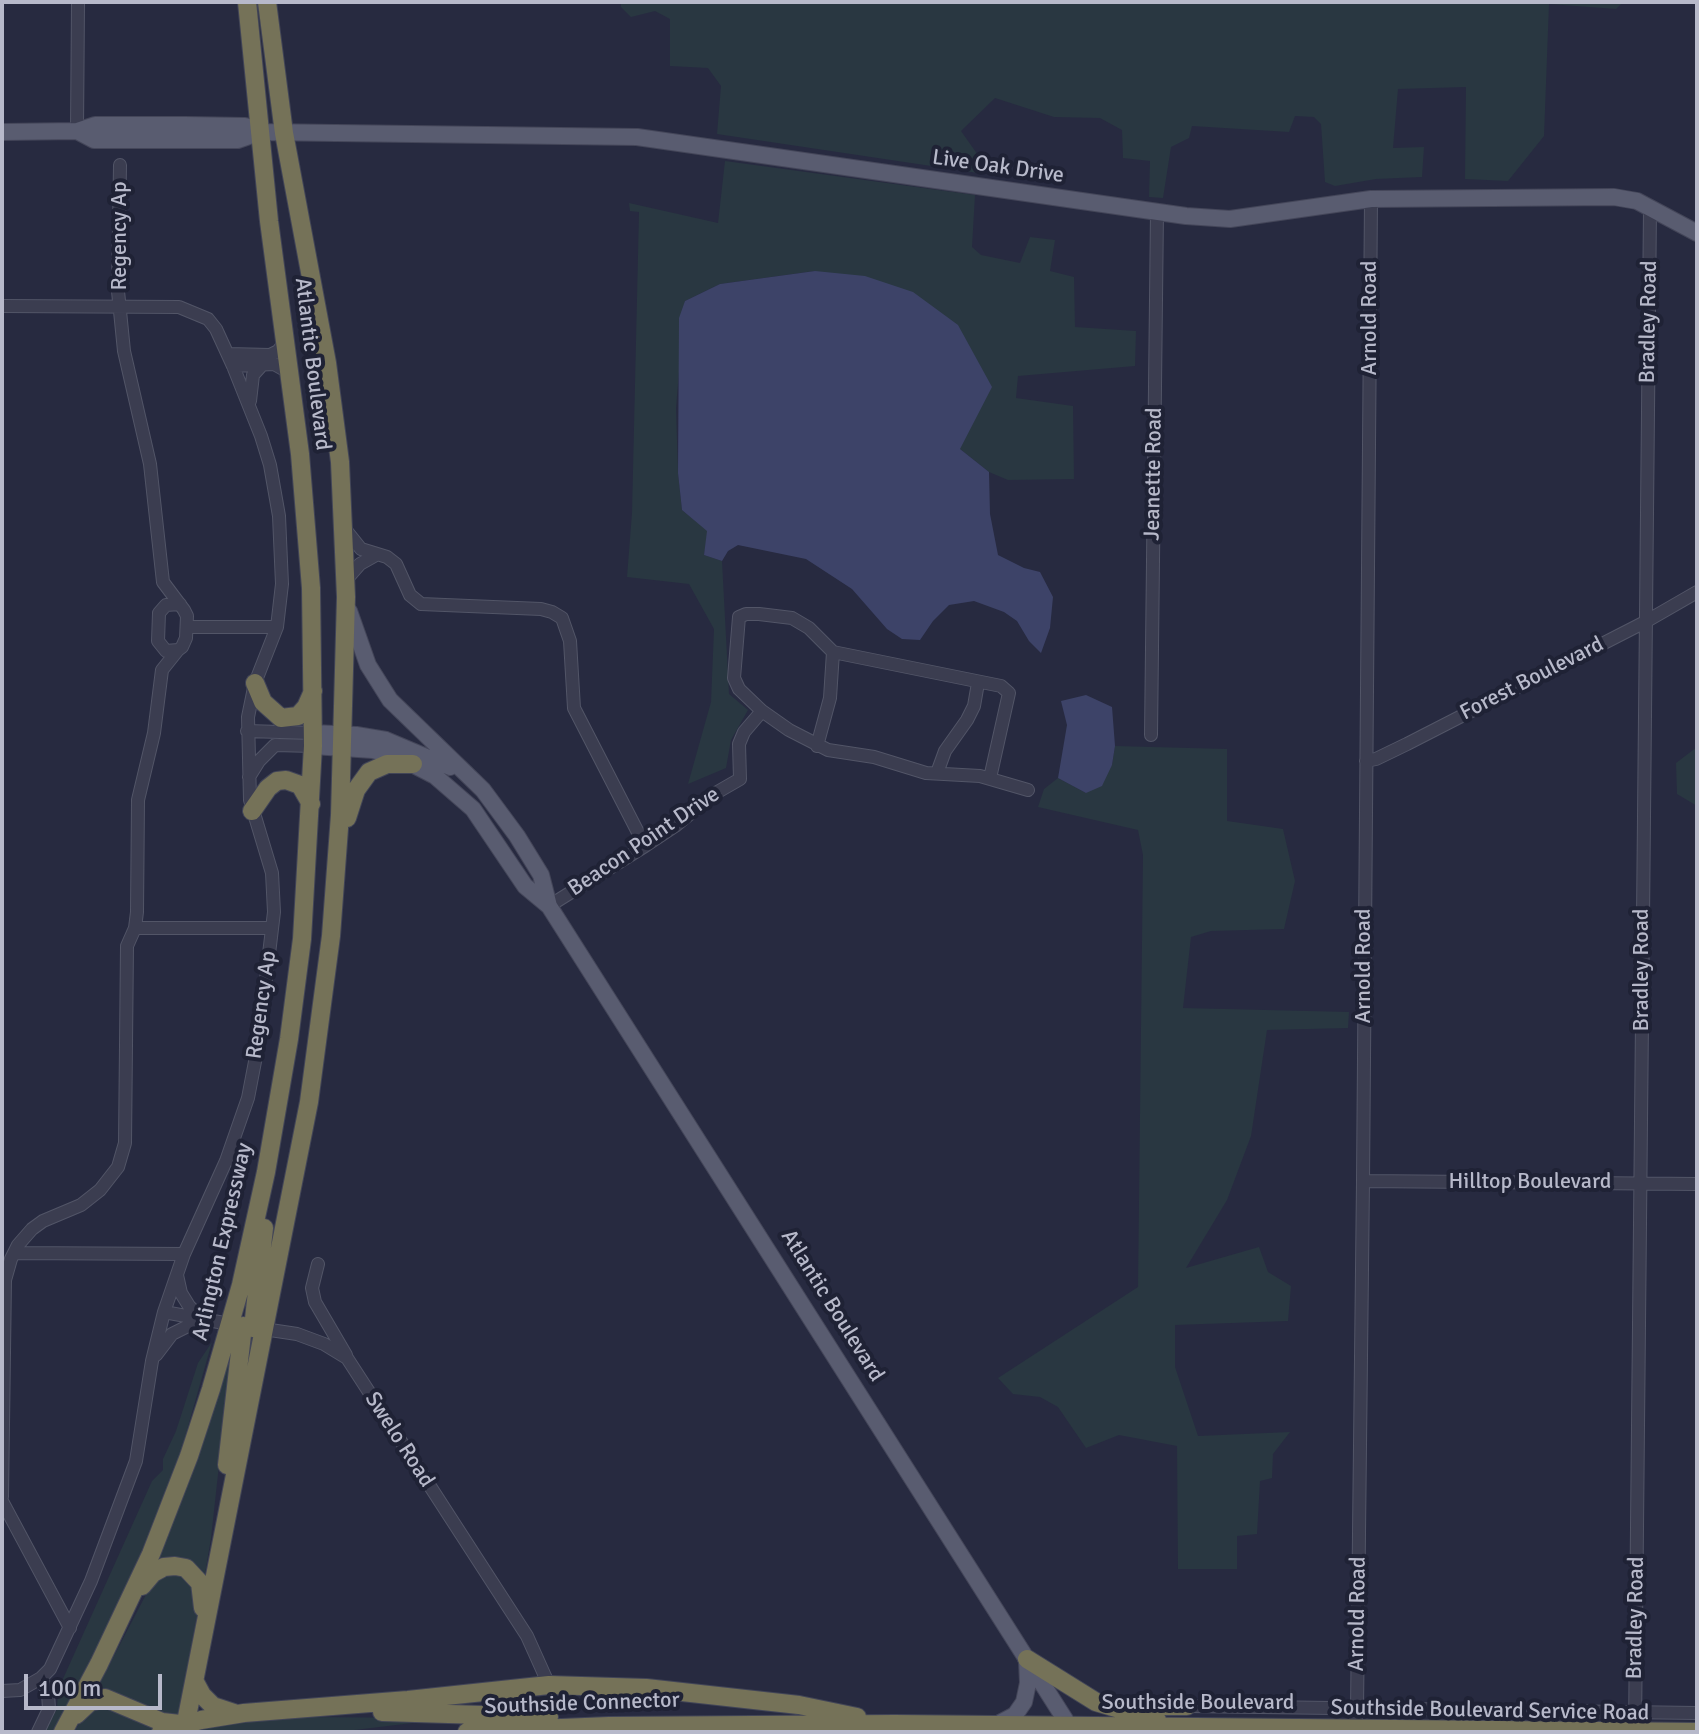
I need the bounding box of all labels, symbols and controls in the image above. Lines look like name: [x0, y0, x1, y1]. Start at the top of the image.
street label: Live Oak Drive: [930, 145, 1066, 189]
street label: Regency Ap: [107, 181, 133, 291]
street label: Bradley Road: [1635, 260, 1663, 384]
street label: Arnold Road: [1357, 261, 1383, 375]
street label: Atlantic Boulevard: [288, 276, 336, 452]
street label: Jeanette Road: [1140, 407, 1168, 541]
street label: Forest Boulevard: [1456, 631, 1608, 727]
street label: Beacon Point Drive: [563, 782, 725, 902]
street label: Arnold Road: [1351, 909, 1377, 1023]
street label: Bradley Road: [1629, 909, 1655, 1031]
street label: Regency Ap: [241, 949, 283, 1061]
street label: Arlington Expressway: [187, 1140, 259, 1344]
street label: Hilltop Boulevard: [1448, 1169, 1612, 1195]
street label: Atlantic Boulevard: [775, 1225, 889, 1387]
street label: Swelo Road: [359, 1387, 439, 1493]
street label: Arnold Road: [1344, 1556, 1372, 1672]
street label: Bradley Road: [1622, 1556, 1650, 1680]
scale bar: [28, 1658, 166, 1708]
text: 100 m: [38, 1673, 101, 1703]
street label: Southside Connector: [484, 1687, 680, 1721]
street label: Southside Boulevard: [1102, 1690, 1294, 1716]
street label: Southside Boulevard Service Road: [1330, 1695, 1650, 1727]

